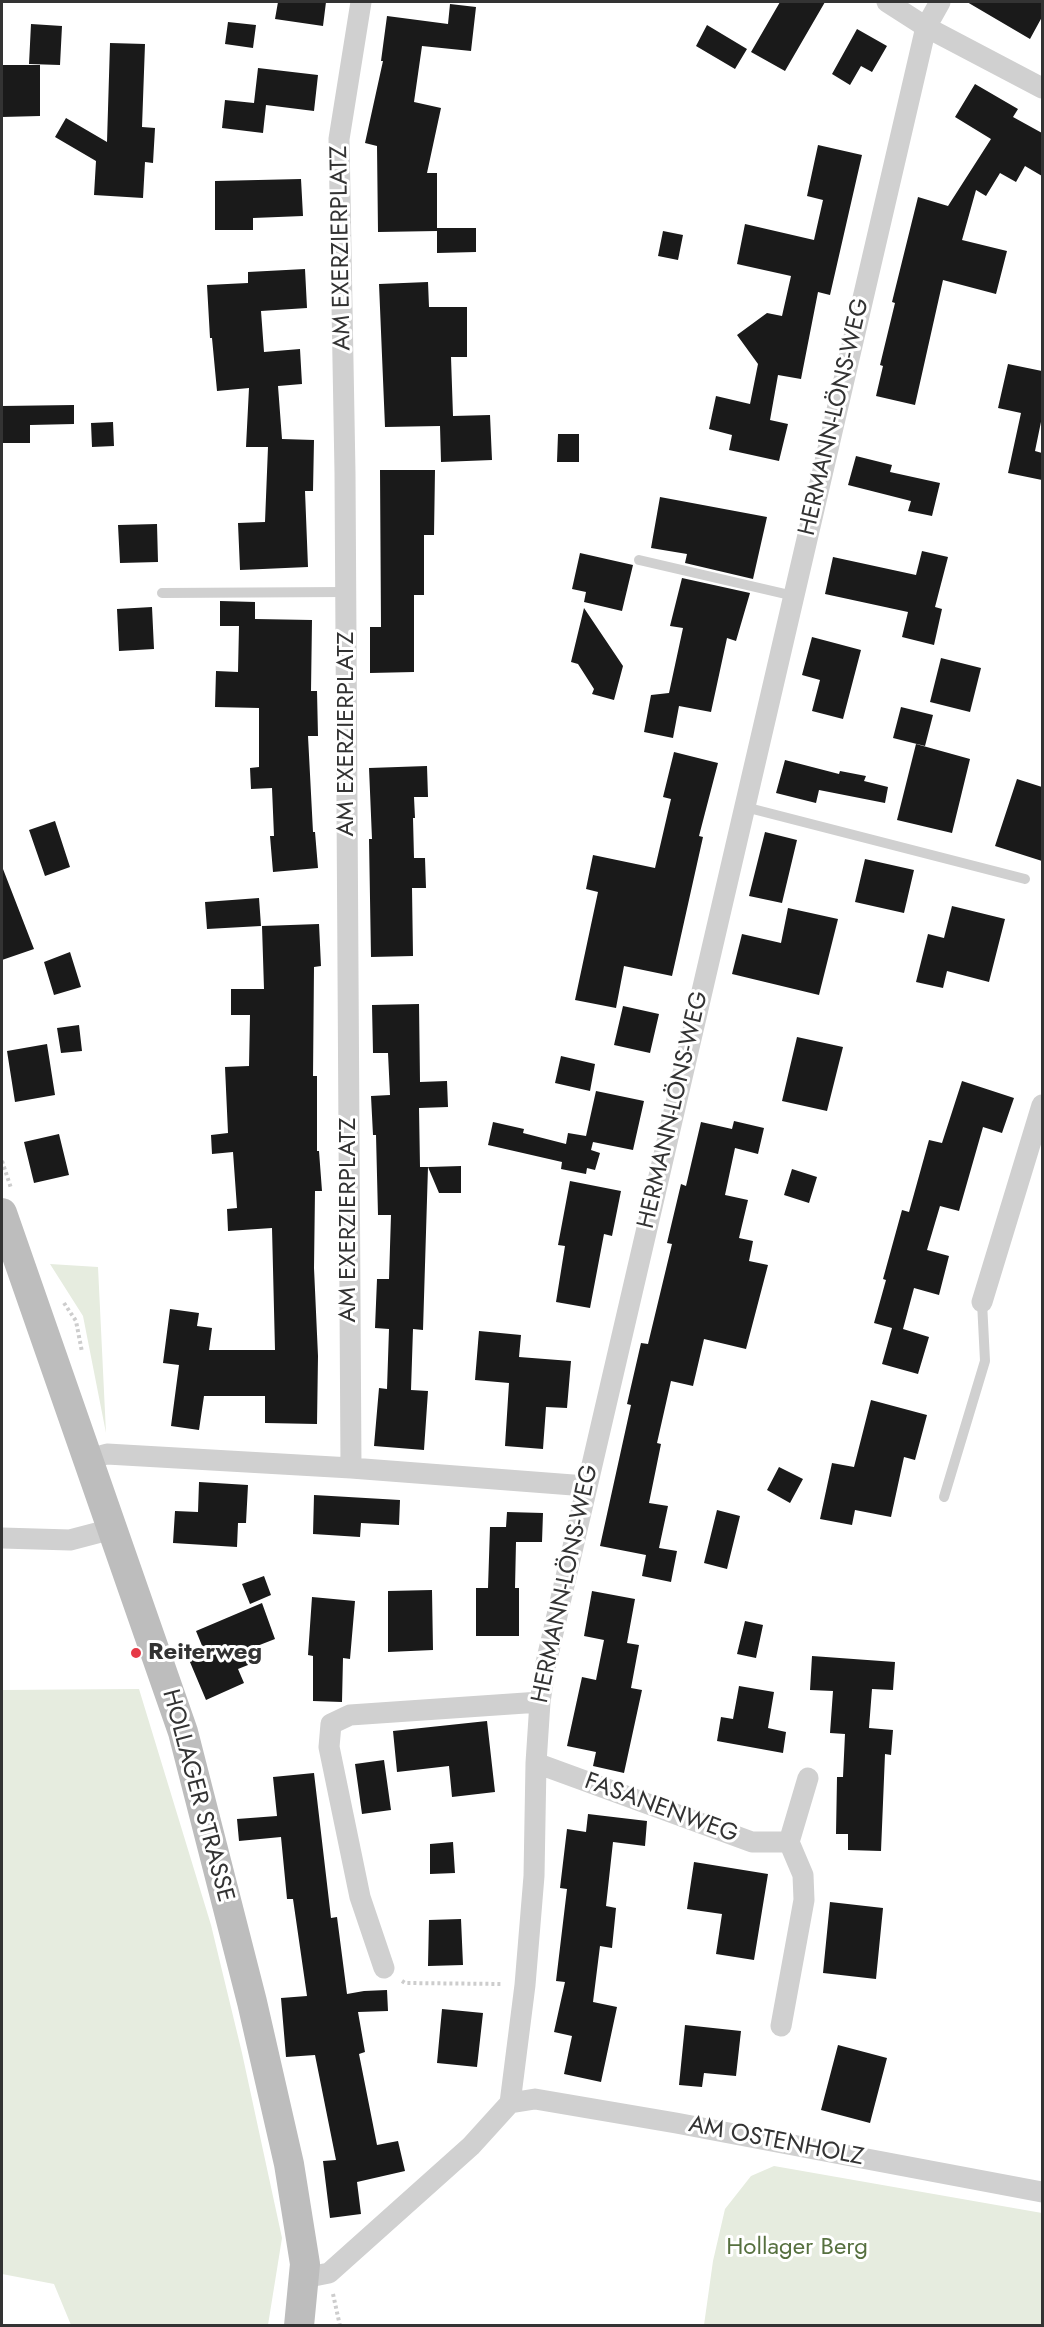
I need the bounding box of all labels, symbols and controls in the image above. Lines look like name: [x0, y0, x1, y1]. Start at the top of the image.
street label: AM EXERZIERPLATZ: [326, 145, 358, 351]
street label: HERMANN-LÖNS-WEG: [794, 296, 876, 538]
street label: AM EXERZIERPLATZ: [333, 631, 361, 837]
street label: HERMANN-LÖNS-WEG: [633, 989, 715, 1231]
street label: AM EXERZIERPLATZ: [335, 1117, 363, 1323]
street label: HERMANN-LÖNS-WEG: [527, 1462, 605, 1706]
place label: Reiterweg: [148, 1639, 262, 1667]
marker: Reiterweg: [129, 1646, 143, 1660]
street label: HOLLAGER STRASSE: [155, 1686, 239, 1906]
street label: FASANENWEG: [580, 1768, 742, 1850]
street label: AM OSTENHOLZ: [686, 2111, 866, 2173]
park label: Hollager Berg: [726, 2234, 868, 2262]

